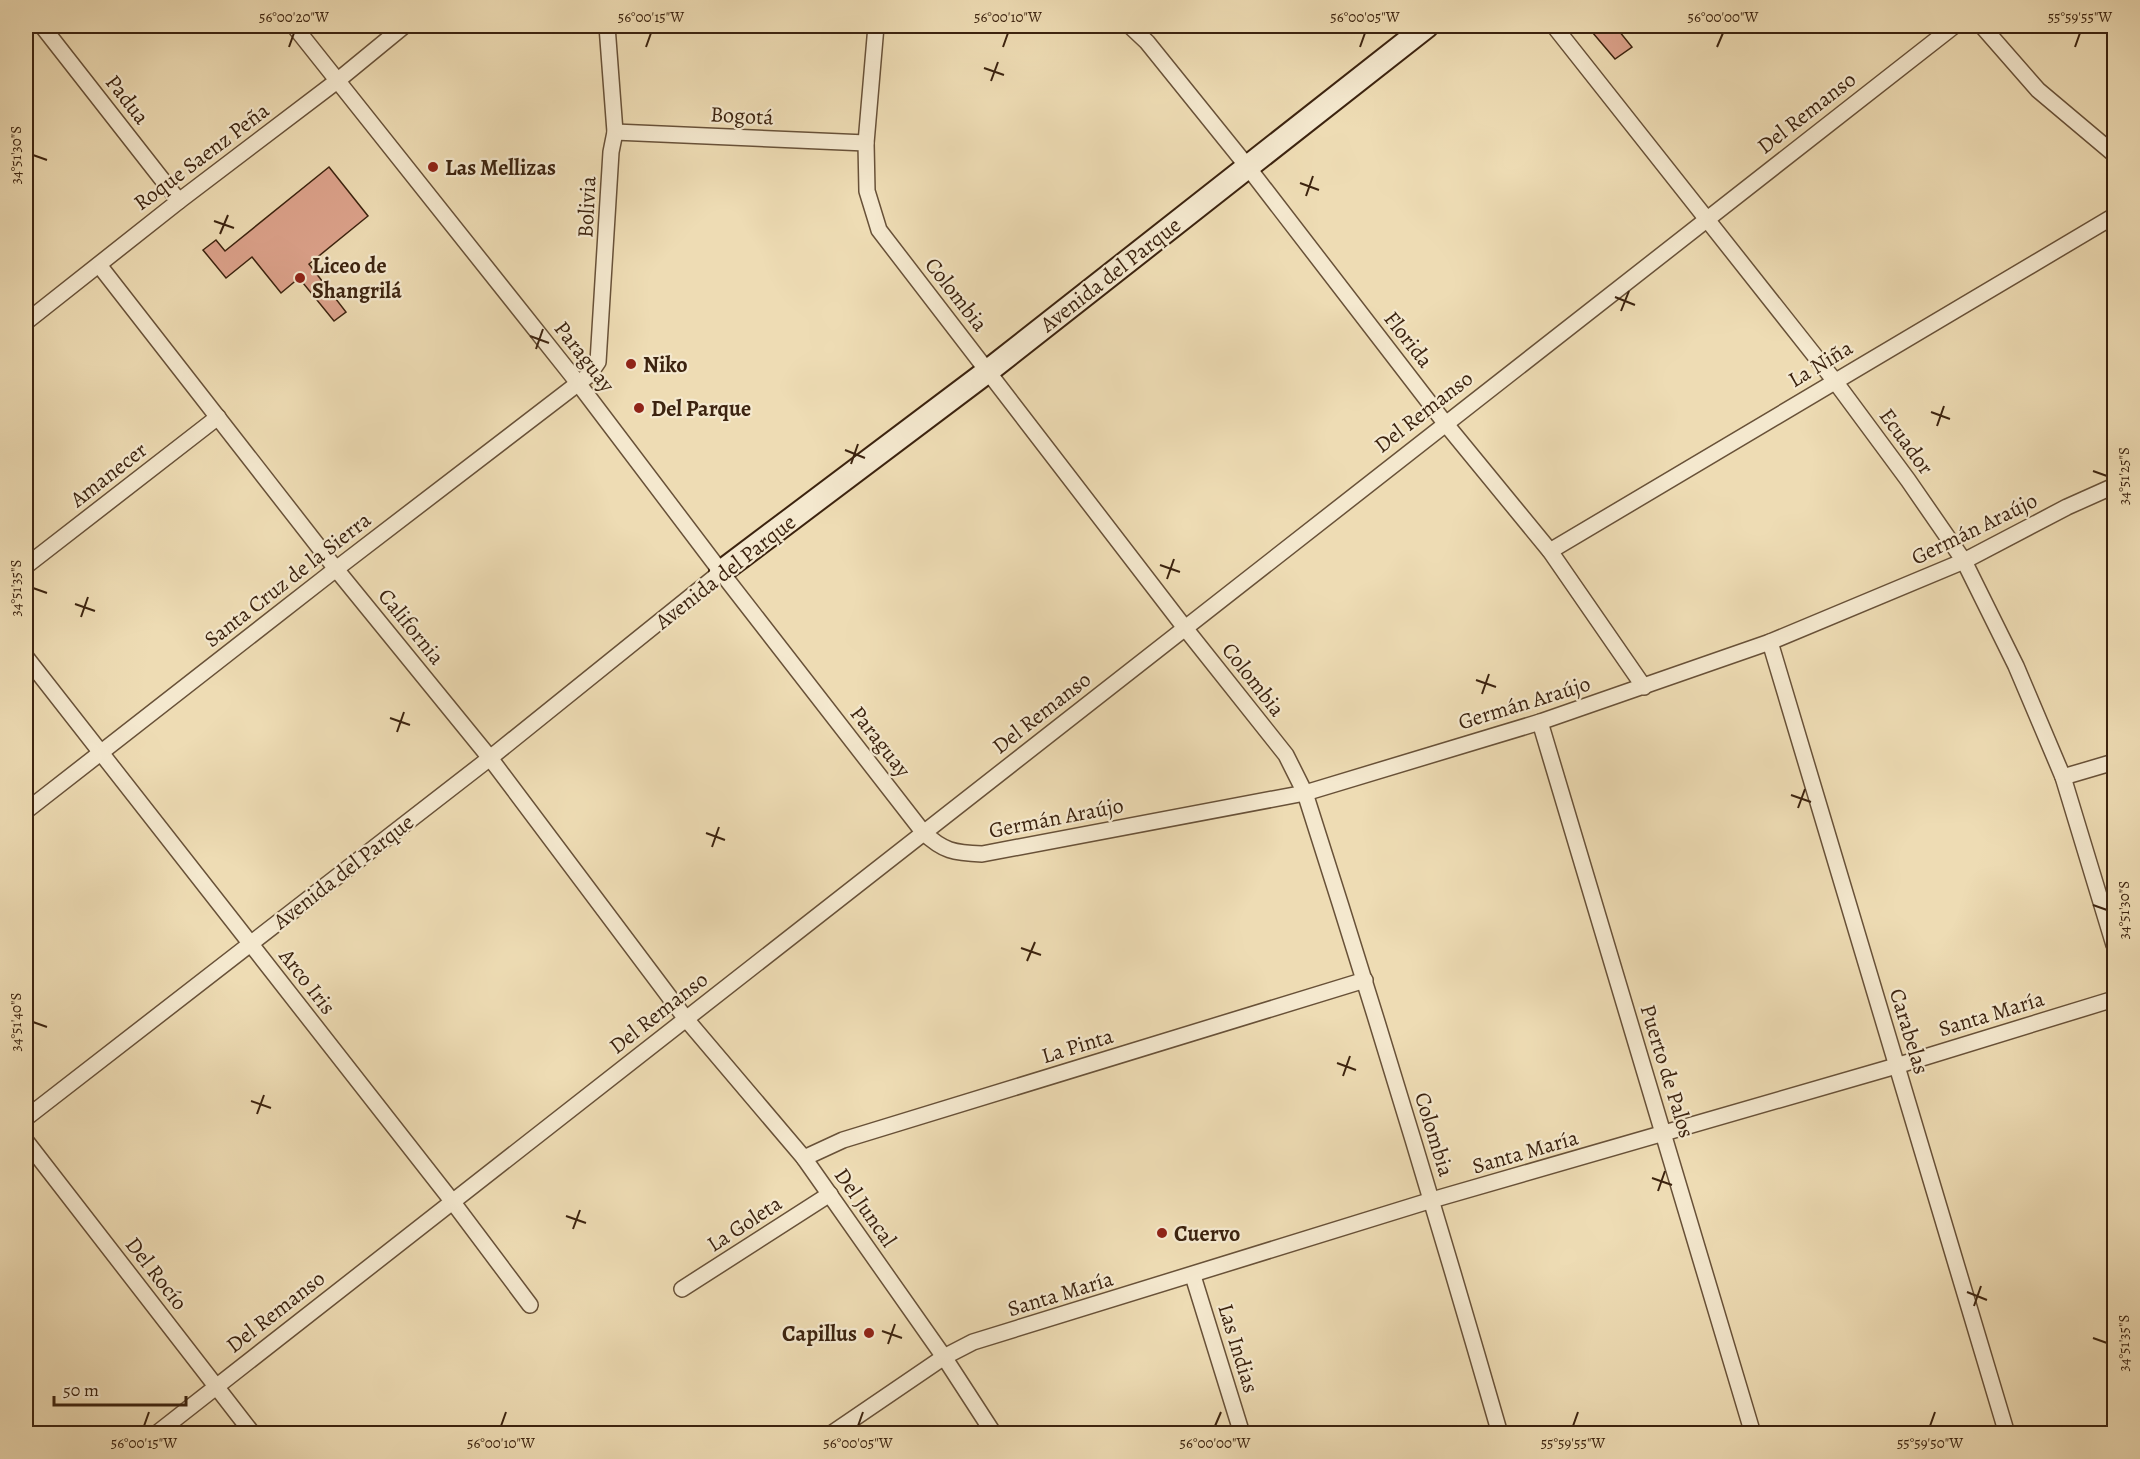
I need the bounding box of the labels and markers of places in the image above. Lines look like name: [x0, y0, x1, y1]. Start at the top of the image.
place label: Las Mellizas: [445, 153, 556, 183]
marker: Las Mellizas: [426, 160, 440, 174]
place label: Liceo de Shangrilá: [312, 251, 402, 306]
marker: Liceo de Shangrilá: [293, 271, 307, 285]
place label: Niko: [643, 350, 688, 380]
marker: Niko: [624, 357, 638, 371]
place label: Del Parque: [651, 394, 751, 424]
marker: Del Parque: [632, 401, 646, 415]
place label: Cuervo: [1174, 1219, 1240, 1249]
marker: Cuervo: [1155, 1226, 1169, 1240]
place label: Capillus: [782, 1319, 857, 1349]
marker: Capillus: [862, 1326, 876, 1340]

